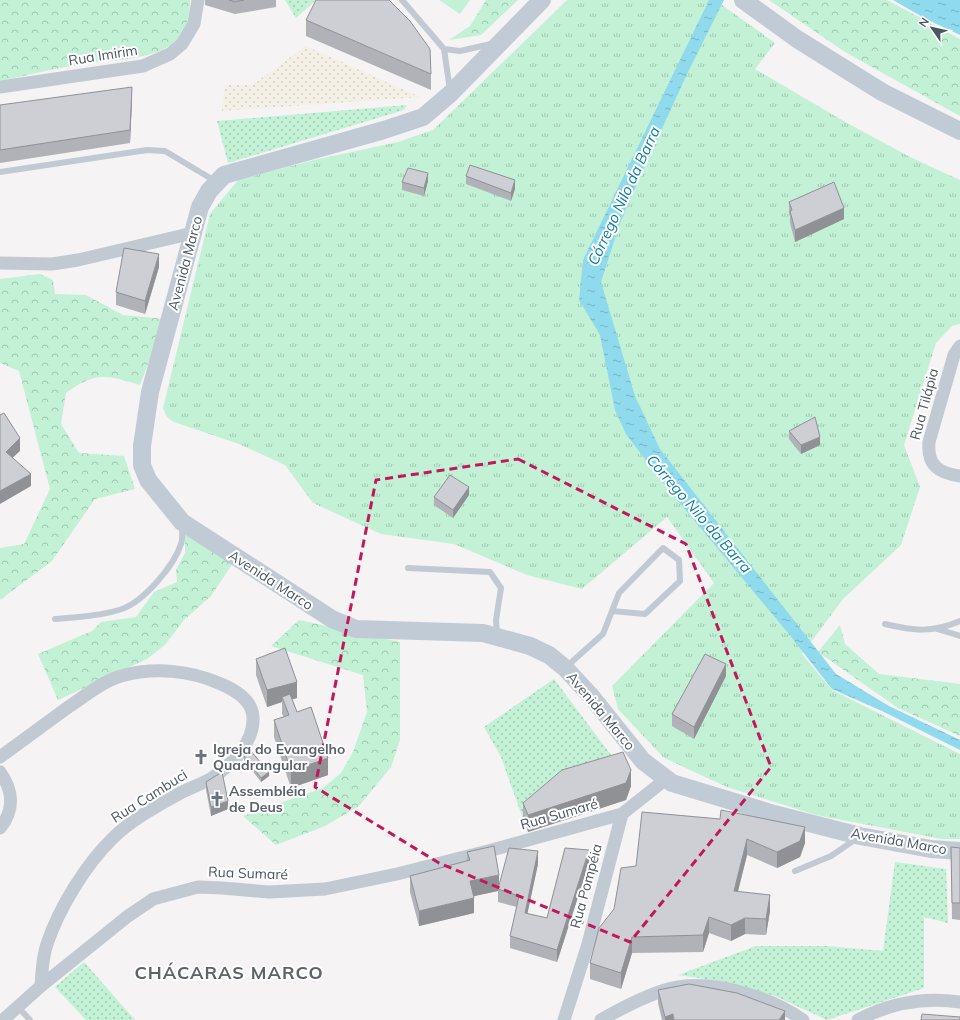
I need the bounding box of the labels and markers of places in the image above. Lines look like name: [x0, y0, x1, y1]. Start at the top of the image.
place label: Igreja do Evangelho Quadrangular: [213, 740, 345, 774]
church icon: Igreja do Evangelho Quadrangular: [192, 748, 210, 766]
place label: Assembléia de Deus: [229, 782, 306, 816]
church icon: Assembléia de Deus: [208, 790, 226, 808]

